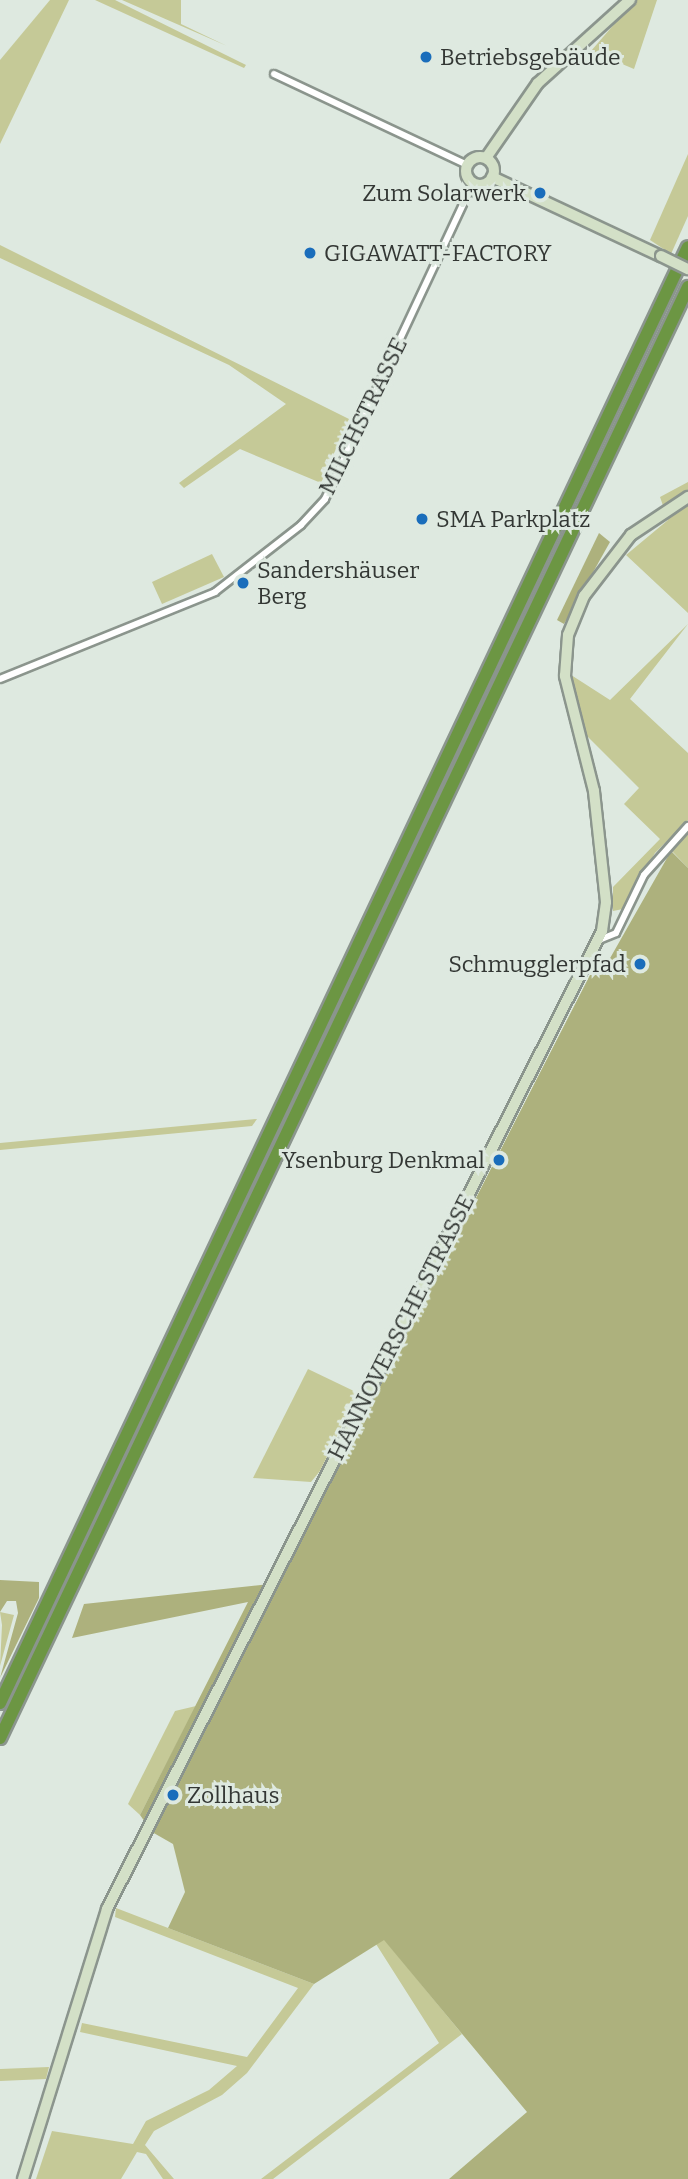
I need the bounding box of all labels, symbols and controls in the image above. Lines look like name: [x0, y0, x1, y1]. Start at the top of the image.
place label: Betriebsgebäude: [440, 43, 621, 71]
marker: Betriebsgebäude: [418, 49, 434, 65]
place label: Zum Solarwerk: [362, 179, 526, 207]
marker: Zum Solarwerk: [532, 185, 548, 201]
place label: GIGAWATT-FACTORY: [324, 239, 551, 267]
marker: GIGAWATT-FACTORY: [302, 245, 318, 261]
street label: MILCHSTRASSE: [313, 333, 413, 499]
place label: SMA Parkplatz: [436, 505, 590, 533]
marker: SMA Parkplatz: [414, 511, 430, 527]
place label: Sandershäuser Berg: [257, 556, 419, 610]
marker: Sandershäuser Berg: [235, 575, 251, 591]
place label: Schmugglerpfad: [448, 950, 626, 978]
marker: Schmugglerpfad: [632, 956, 648, 972]
place label: Ysenburg Denkmal: [282, 1146, 485, 1174]
marker: Ysenburg Denkmal: [491, 1152, 507, 1168]
street label: HANNOVERSCHE STRASSE: [322, 1190, 480, 1464]
place label: Zollhaus: [187, 1781, 280, 1809]
marker: Zollhaus: [165, 1787, 181, 1803]

